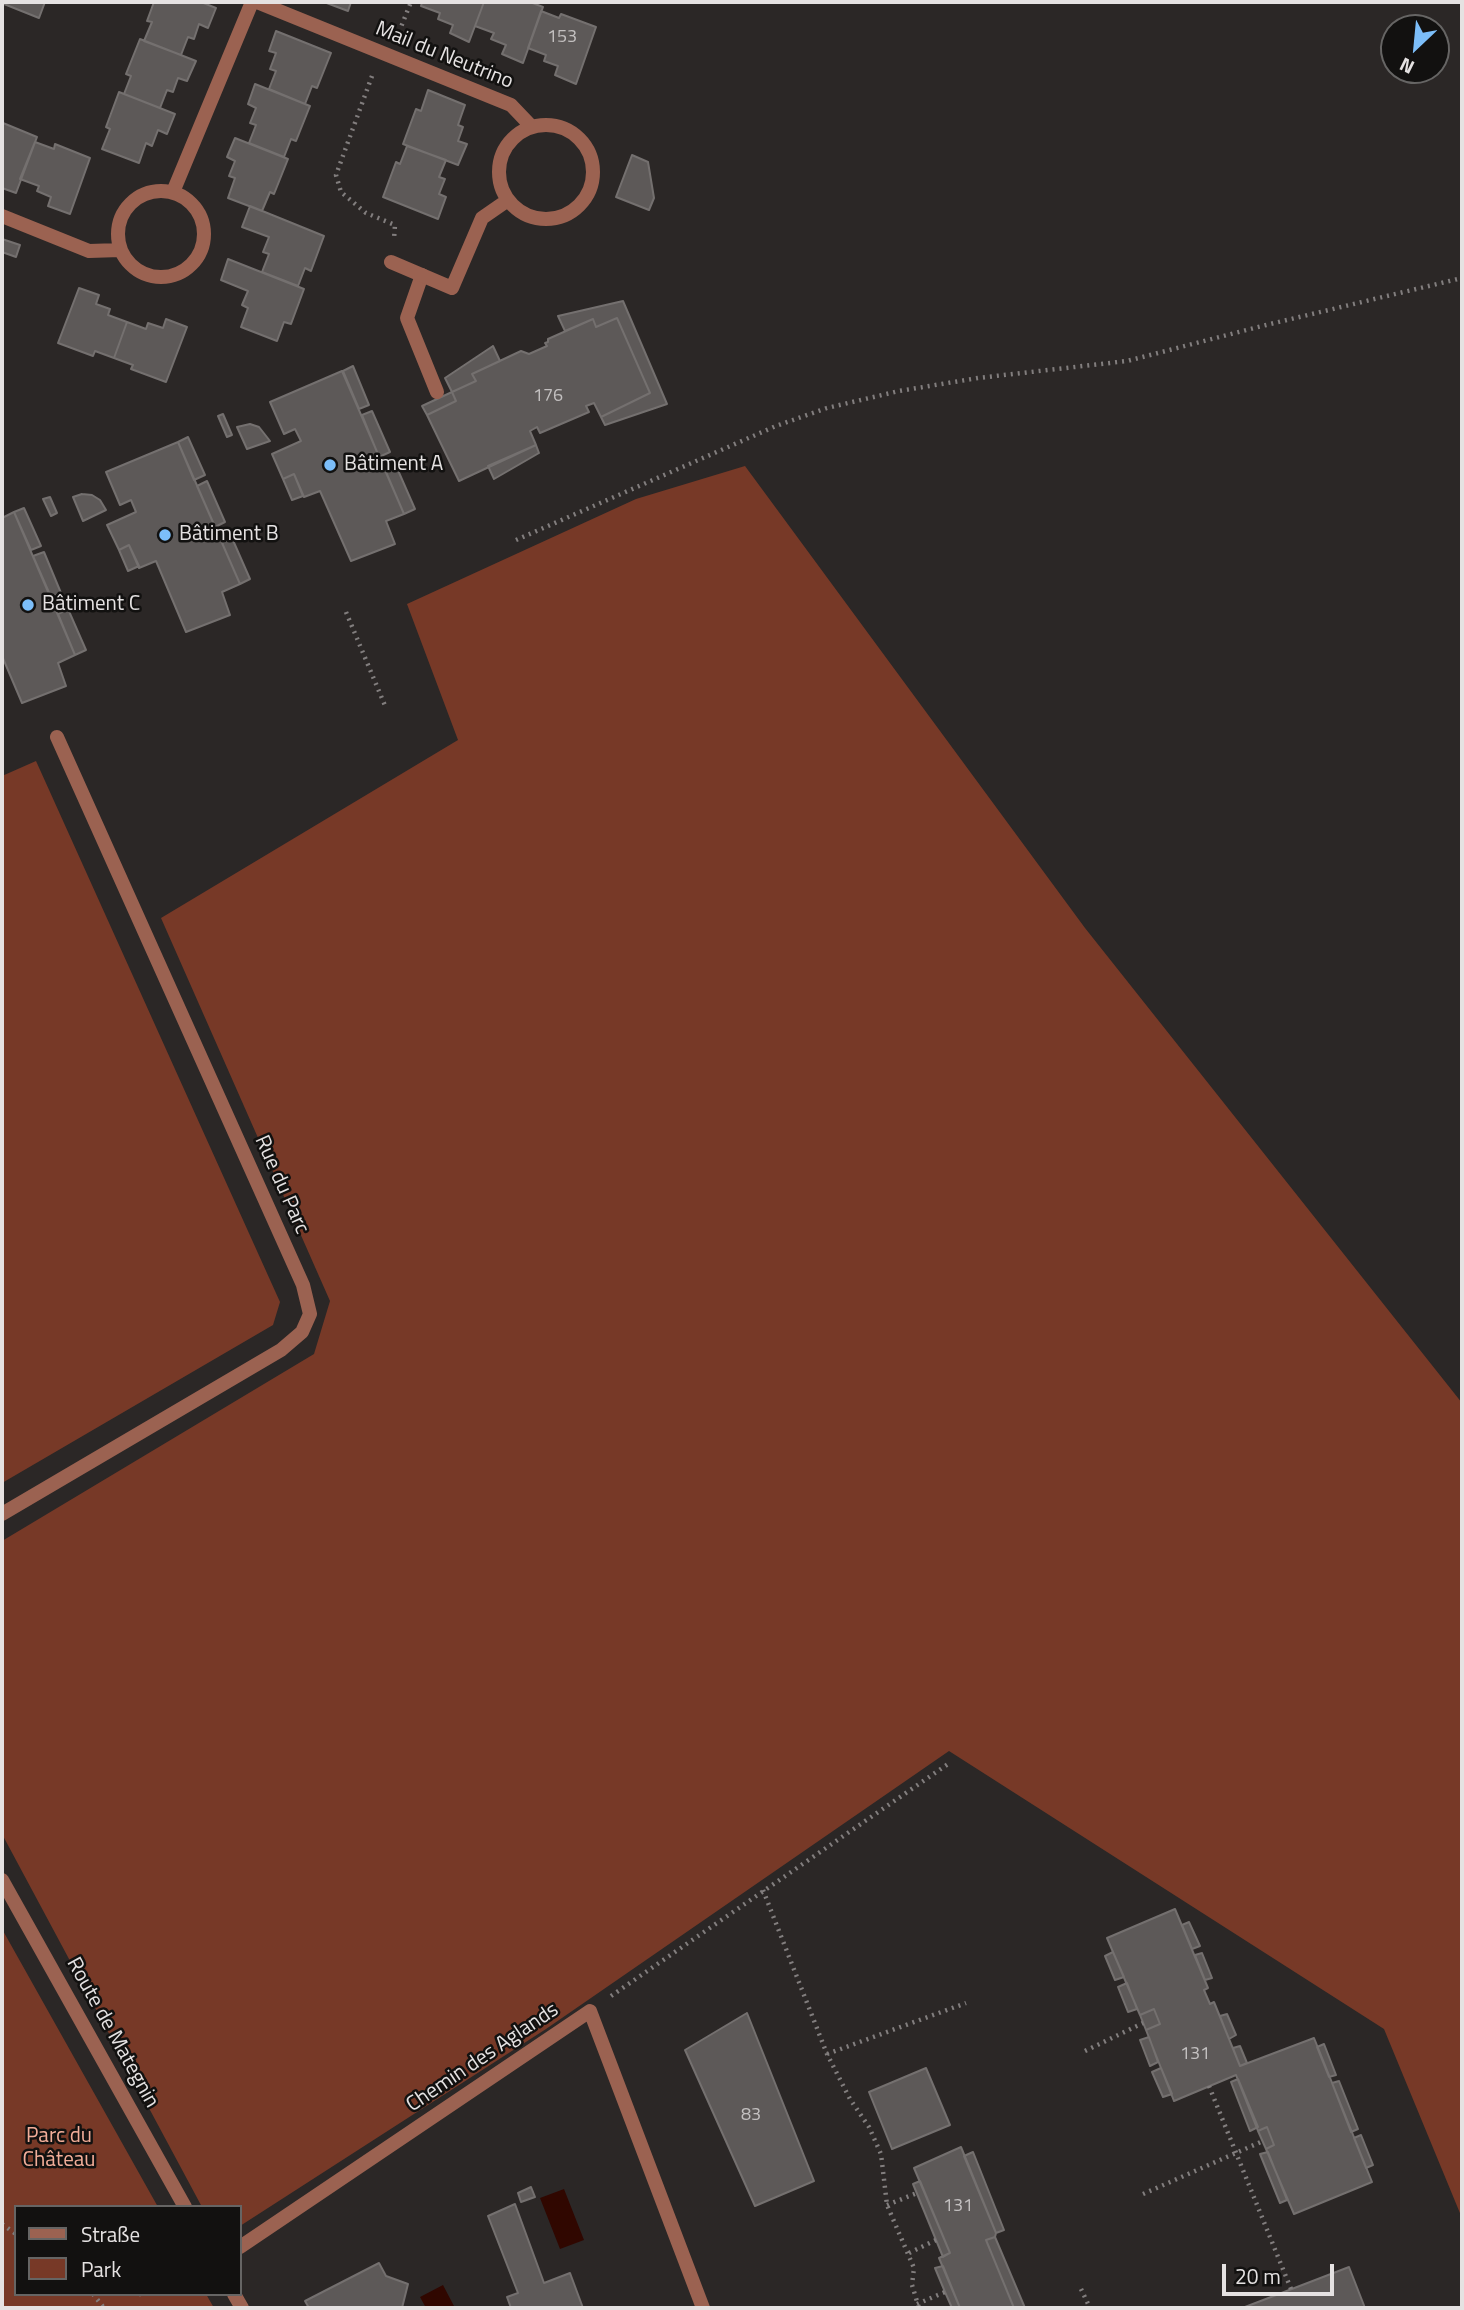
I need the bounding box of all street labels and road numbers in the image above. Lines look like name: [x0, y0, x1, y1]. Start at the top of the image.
street label: Mail du Neutrino: [371, 17, 517, 95]
street label: Rue du Parc: [248, 1132, 314, 1238]
street label: Route de Mategnin: [60, 1953, 164, 2113]
street label: Chemin des Aglands: [402, 1998, 564, 2118]

